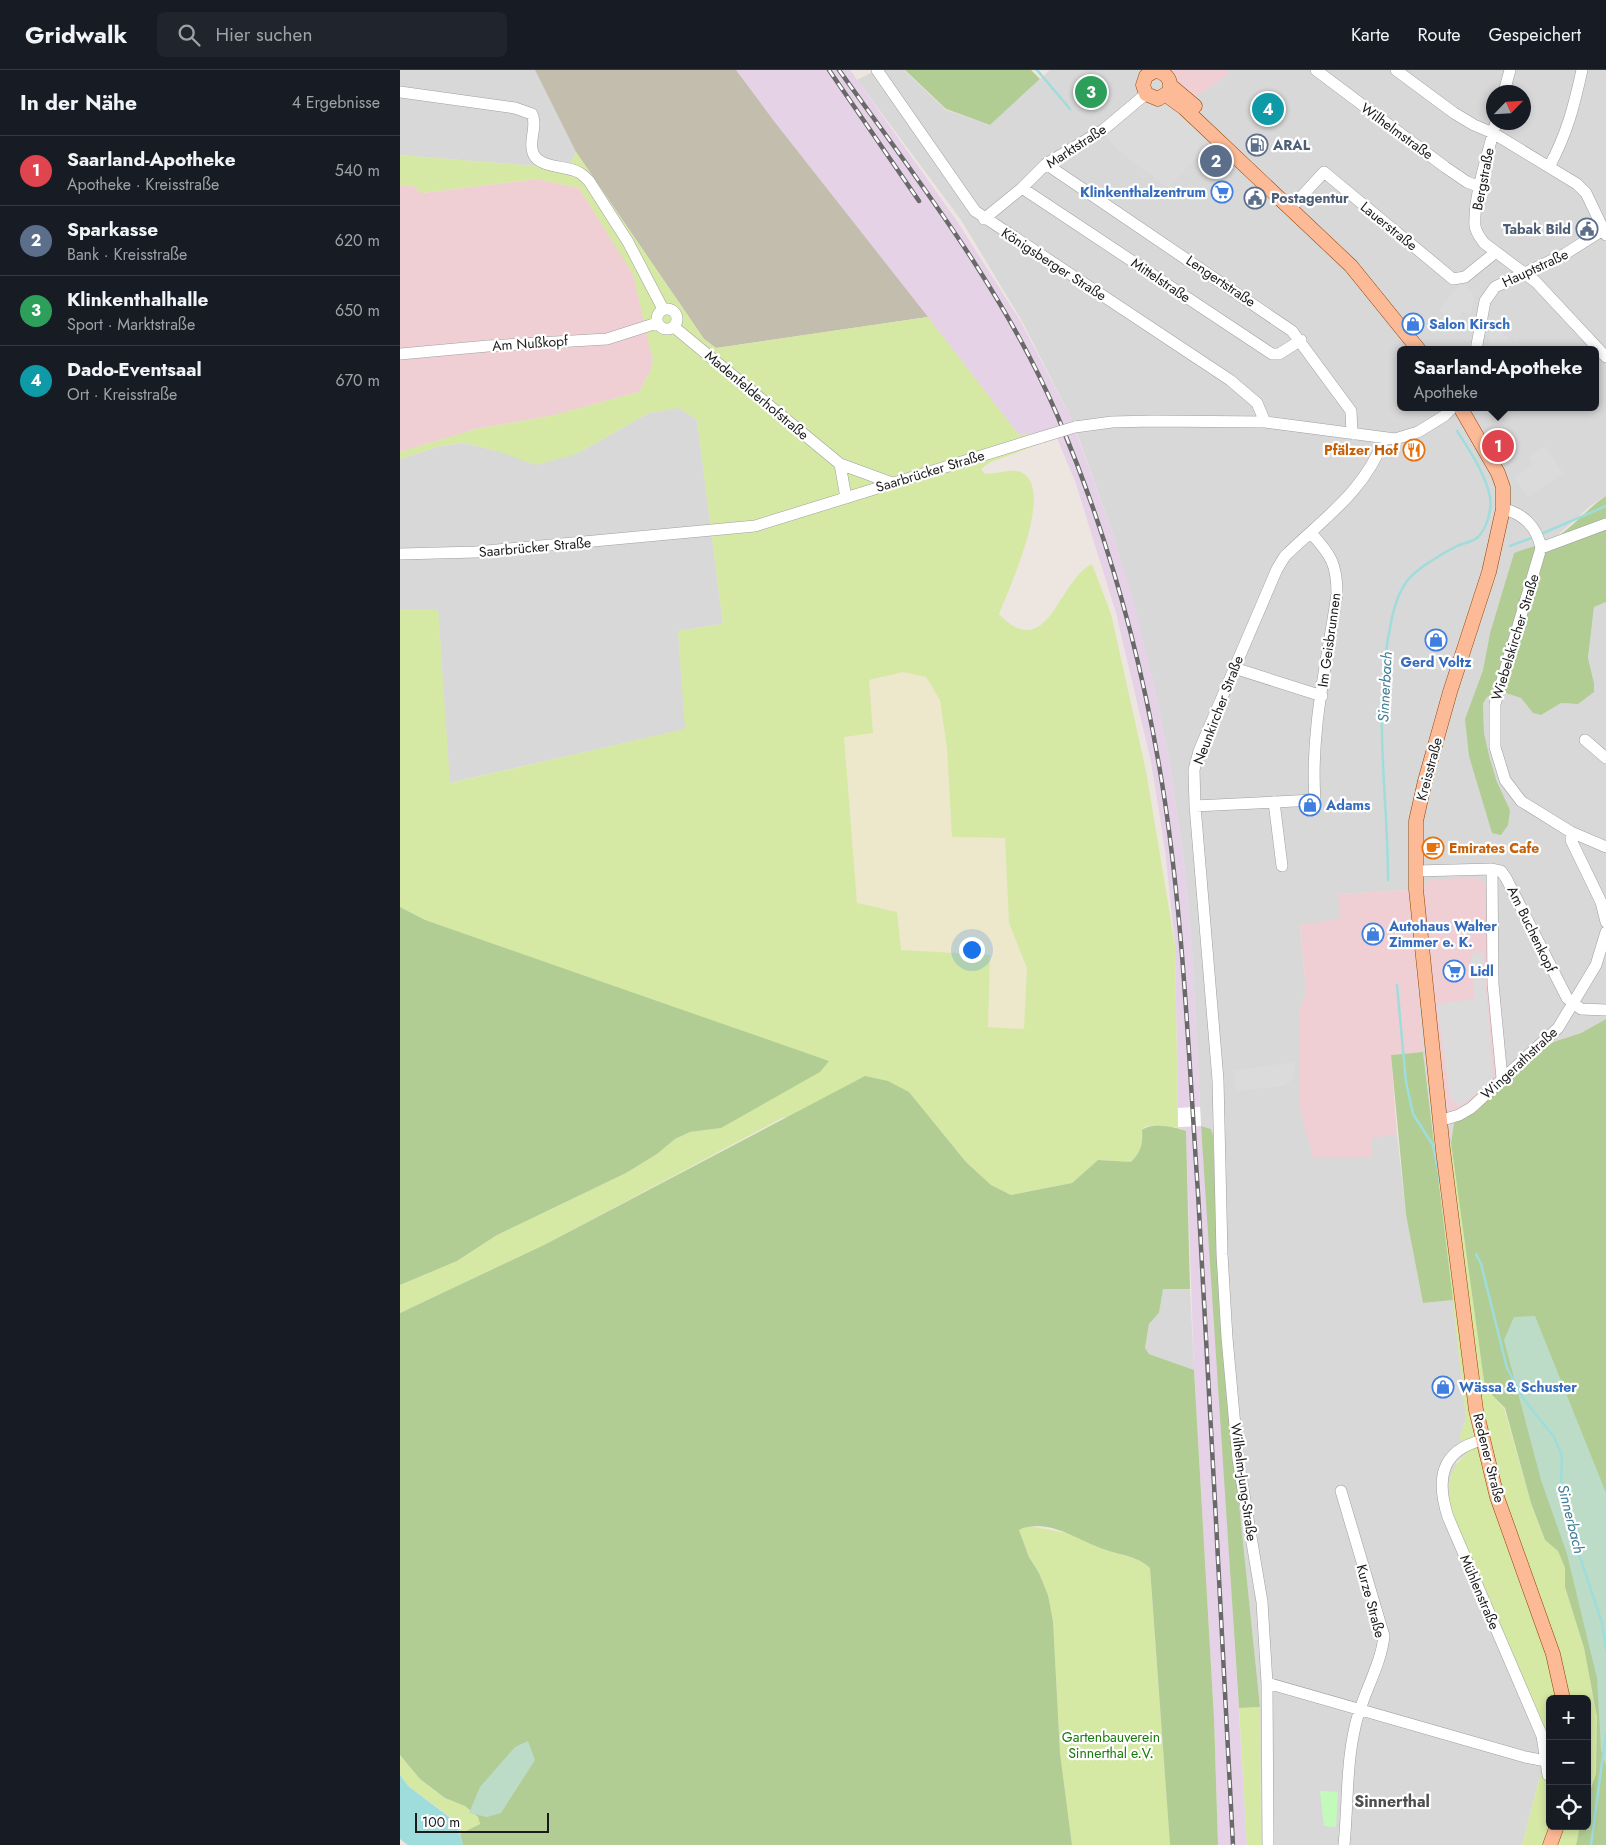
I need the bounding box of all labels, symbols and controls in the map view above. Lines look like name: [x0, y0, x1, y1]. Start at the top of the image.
search box: [157, 12, 507, 57]
text: Gridwalk: [25, 17, 127, 52]
icon: search: [175, 21, 203, 49]
text: Hier suchen: [215, 21, 312, 48]
text: Karte: [1351, 22, 1390, 48]
text: Route: [1418, 22, 1460, 48]
text: Gespeichert: [1488, 22, 1581, 48]
pin: 3: [1075, 73, 1107, 111]
north arrow: [1486, 85, 1531, 130]
text: In der Nähe: [20, 88, 137, 118]
pin: 4: [1252, 90, 1284, 128]
text: 4 Ergebnisse: [292, 91, 380, 114]
street label: Wilhelmstraße: [1357, 98, 1437, 164]
street label: Marktstraße: [1042, 119, 1110, 173]
fuel station icon: ARAL: [1245, 133, 1269, 157]
place label: ARAL: [1272, 135, 1311, 155]
pin: 2: [1200, 142, 1232, 180]
text: Saarland-Apotheke: [67, 146, 236, 173]
street label: Bergstraße: [1467, 146, 1499, 212]
text: 1: [32, 159, 40, 182]
text: 540 m: [335, 159, 380, 182]
text: Apotheke · Kreisstraße: [67, 173, 219, 196]
supermarket icon: Klinkenthalzentrum: [1210, 180, 1234, 204]
place label: Klinkenthalzentrum: [1080, 182, 1206, 202]
public building icon: Postagentur: [1243, 186, 1267, 210]
place label: Postagentur: [1271, 188, 1349, 208]
street label: Lauerstraße: [1356, 197, 1422, 255]
text: Sparkasse: [67, 216, 158, 243]
public building icon: Tabak Bild: [1575, 217, 1599, 241]
place label: Tabak Bild: [1503, 219, 1571, 239]
street label: Königsberger Straße: [998, 223, 1110, 305]
text: 2: [31, 229, 41, 252]
text: 620 m: [335, 229, 380, 252]
text: Bank · Kreisstraße: [67, 243, 187, 266]
street label: Hauptstraße: [1499, 244, 1571, 292]
street label: Lengertstraße: [1182, 250, 1260, 312]
street label: Mittelstraße: [1127, 253, 1195, 307]
text: Klinkenthalhalle: [67, 286, 209, 313]
text: 3: [31, 299, 41, 322]
text: 650 m: [335, 299, 380, 322]
shop icon: Salon Kirsch: [1401, 312, 1425, 336]
text: Sport · Marktstraße: [67, 313, 195, 336]
place label: Salon Kirsch: [1429, 314, 1510, 334]
street label: Am Nußkopf: [491, 330, 570, 356]
street label: Madenfelderhofstraße: [701, 346, 813, 444]
popup: [1397, 346, 1599, 411]
text: Saarland-Apotheke: [1414, 354, 1582, 381]
text: Dado-Eventsaal: [67, 356, 202, 383]
text: 4: [30, 369, 42, 392]
text: 670 m: [336, 369, 380, 392]
text: Apotheke: [1414, 381, 1478, 404]
text: Ort · Kreisstraße: [67, 383, 177, 406]
pin: 1: [1482, 427, 1514, 465]
restaurant icon: Pfälzer Hof: [1402, 438, 1426, 462]
place label: Pfälzer Hof: [1324, 440, 1399, 460]
street label: Saarbrücker Straße: [873, 445, 987, 497]
street label: Saarbrücker Straße: [478, 532, 592, 562]
street label: Wiebelskircher Straße: [1486, 571, 1544, 703]
street label: Im Geisbrunnen: [1312, 591, 1346, 689]
shop icon: Gerd Voltz: [1424, 628, 1448, 652]
water label: Sinnerbach: [1372, 651, 1398, 723]
place label: Gerd Voltz: [1401, 652, 1472, 672]
street label: Neunkircher Straße: [1188, 653, 1248, 767]
street label: Kreisstraße: [1411, 735, 1447, 803]
shop icon: Adams: [1298, 793, 1322, 817]
place label: Adams: [1325, 795, 1371, 815]
cafe icon: Emirates Cafe: [1421, 836, 1445, 860]
place label: Emirates Cafe: [1449, 838, 1539, 858]
street label: Am Buchenkopf: [1502, 883, 1562, 976]
place label: Autohaus Walter Zimmer e. K.: [1388, 916, 1497, 952]
shop icon: Autohaus Walter Zimmer e. K.: [1361, 922, 1385, 946]
your location: [959, 937, 985, 963]
supermarket icon: Lidl: [1442, 959, 1466, 983]
place label: Lidl: [1470, 961, 1494, 981]
street label: Wingerathstraße: [1476, 1022, 1562, 1104]
shop icon: Wässa & Schuster: [1431, 1375, 1455, 1399]
place label: Wässa & Schuster: [1459, 1377, 1577, 1397]
street label: Redener Straße: [1468, 1411, 1510, 1505]
street label: Wilhelm-Jung-Straße: [1226, 1422, 1262, 1542]
water label: Sinnerbach: [1552, 1482, 1590, 1556]
street label: Mühlenstraße: [1455, 1552, 1505, 1632]
street label: Kurze Straße: [1352, 1562, 1390, 1640]
map controls: [1546, 1695, 1591, 1830]
button: +: [1546, 1695, 1591, 1740]
park label: Gartenbauverein Sinnerthal e.V.: [1062, 1727, 1160, 1763]
button: −: [1546, 1740, 1591, 1785]
button: locate: [1546, 1785, 1591, 1830]
district label: Sinnerthal: [1354, 1790, 1430, 1813]
scale bar: [415, 1810, 549, 1833]
text: 100 m: [422, 1812, 460, 1832]

